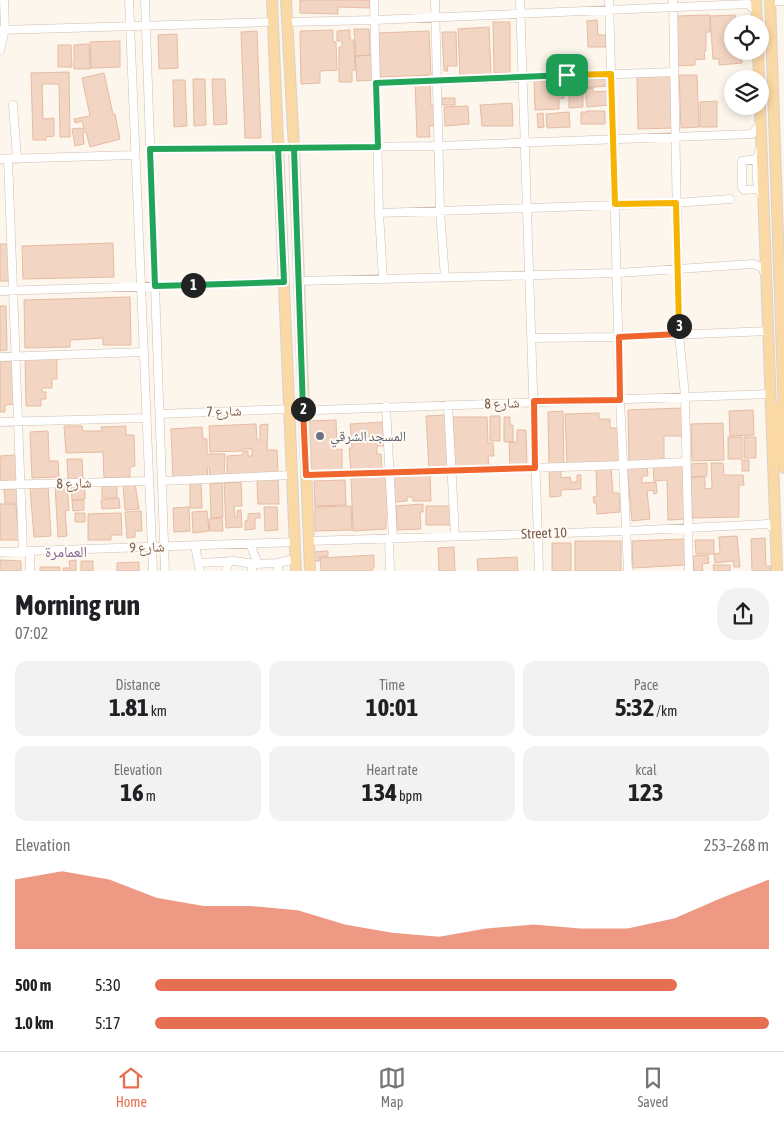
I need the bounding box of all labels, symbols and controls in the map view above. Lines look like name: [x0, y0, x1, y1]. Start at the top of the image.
map controls: [724, 15, 769, 115]
button: locate: [724, 15, 769, 60]
pin: [546, 54, 588, 96]
icon: arrive: [553, 61, 581, 89]
button: layers: [724, 70, 769, 115]
pin: 1: [180, 272, 206, 298]
text: 1: [190, 277, 197, 293]
pin: 3: [666, 314, 692, 338]
text: 3: [676, 318, 683, 334]
street label: شارع 8: [484, 394, 520, 414]
pin: 2: [290, 396, 316, 422]
text: 2: [300, 401, 307, 417]
street label: شارع 7: [206, 402, 242, 422]
place label: المسجد الشرقي: [330, 428, 406, 448]
marker: المسجد الشرقي: [314, 430, 326, 442]
street label: شارع 8: [56, 474, 92, 494]
street label: Street 10: [521, 524, 568, 542]
street label: شارع 9: [129, 538, 165, 558]
district label: العمامرة: [45, 543, 87, 561]
button: share: [717, 588, 769, 640]
text: Morning run: [15, 589, 140, 621]
text: 07:02: [15, 624, 48, 642]
text: Distance: [116, 677, 160, 693]
text: Time: [379, 677, 405, 693]
text: Pace: [634, 677, 658, 693]
text: 1.81: [109, 693, 149, 721]
text: 10:01: [366, 693, 418, 721]
text: 5:32: [615, 693, 654, 721]
text: km: [149, 703, 167, 719]
text: /km: [654, 703, 677, 719]
text: Elevation: [114, 762, 162, 778]
text: Heart rate: [366, 762, 418, 778]
text: kcal: [635, 762, 657, 778]
text: 16: [120, 778, 144, 806]
text: 134: [362, 778, 397, 806]
text: 123: [628, 778, 664, 806]
text: m: [144, 788, 156, 804]
text: bpm: [397, 788, 422, 804]
text: Elevation: [15, 836, 70, 854]
text: 253–268 m: [704, 836, 769, 854]
text: 500 m: [15, 976, 51, 994]
text: 5:30: [95, 976, 120, 994]
text: 1.0 km: [15, 1014, 54, 1032]
text: 5:17: [95, 1014, 120, 1032]
tab: Home: [116, 1064, 147, 1110]
tab: Map: [378, 1064, 406, 1110]
tab: Saved: [637, 1064, 668, 1110]

